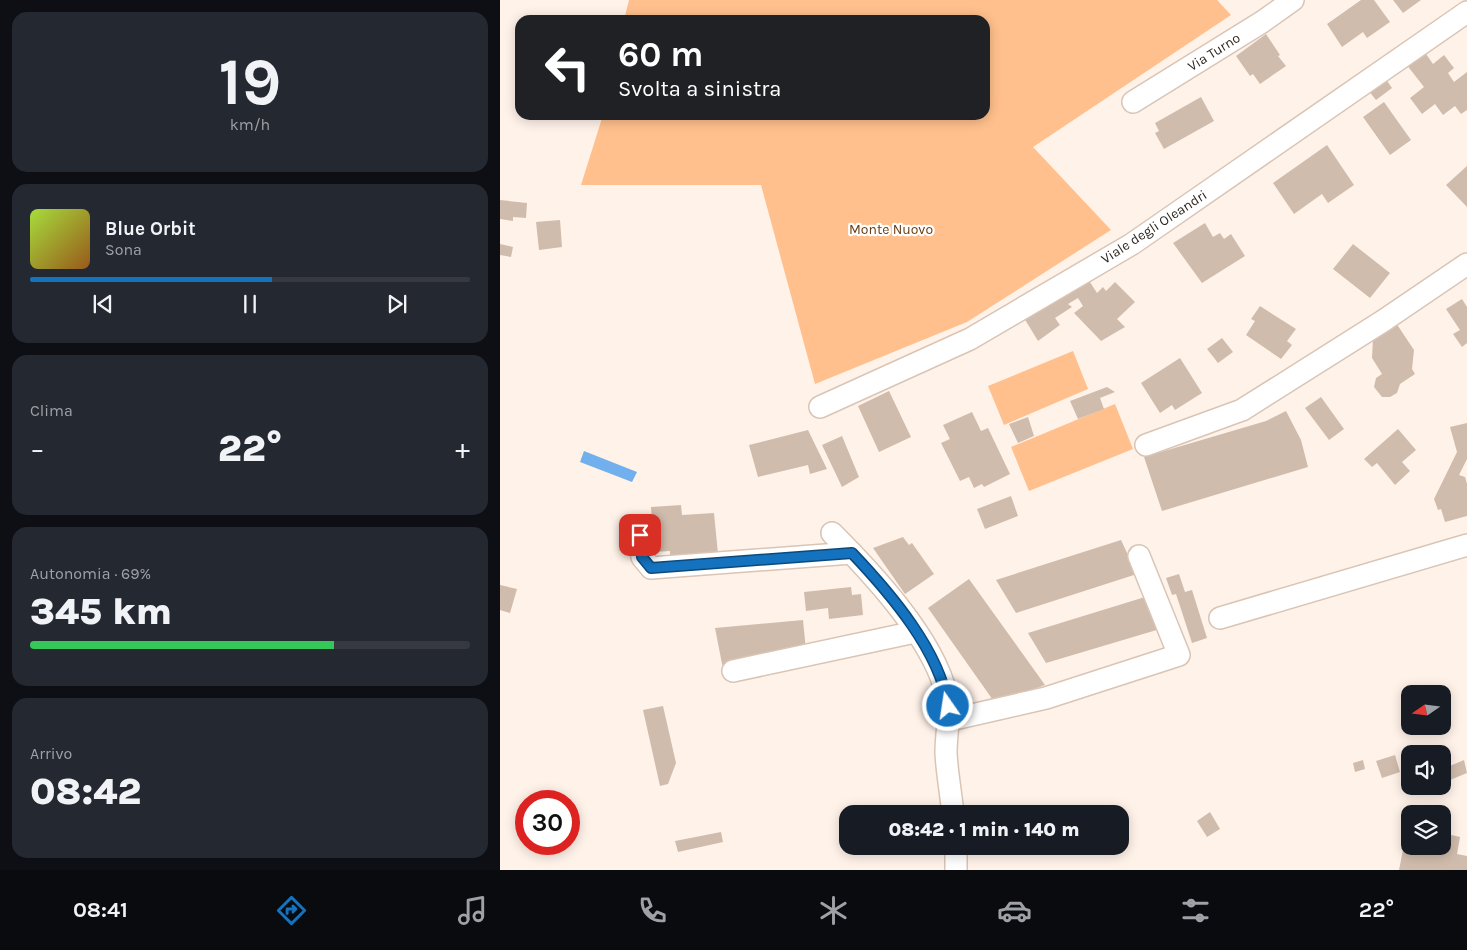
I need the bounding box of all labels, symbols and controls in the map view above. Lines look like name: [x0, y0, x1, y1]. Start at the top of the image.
street label: Via Turno: [1185, 29, 1243, 75]
text: 60 m: [618, 34, 703, 75]
icon: left: [535, 35, 600, 100]
text: 19: [219, 44, 281, 120]
text: Svolta a sinistra: [618, 76, 781, 102]
text: km/h: [230, 115, 270, 134]
street label: Viale degli Oleandri: [1098, 186, 1210, 268]
text: Blue Orbit: [105, 218, 196, 240]
park label: Monte Nuovo: [849, 221, 933, 238]
text: Sona: [105, 240, 142, 259]
icon: previous: [89, 290, 117, 318]
icon: pause: [236, 290, 264, 318]
icon: next: [383, 290, 411, 318]
text: Clima: [30, 401, 73, 420]
text: 22°: [218, 426, 282, 471]
text: −: [30, 432, 45, 465]
text: +: [455, 432, 470, 465]
pin: [619, 514, 661, 556]
icon: arrive: [626, 521, 654, 549]
text: Autonomia · 69%: [30, 564, 151, 583]
text: 345 km: [30, 589, 172, 634]
position arrow: [921, 679, 973, 731]
north arrow: [1401, 685, 1451, 735]
map controls: [1401, 685, 1451, 855]
text: Arrivo: [30, 744, 72, 763]
button: sound: [1401, 745, 1451, 795]
text: 08:42: [30, 769, 141, 814]
speed limit sign: 30: [515, 790, 580, 855]
button: layers: [1401, 805, 1451, 855]
text: 08:42 · 1 min · 140 m: [888, 819, 1080, 841]
icon: directions: [274, 893, 309, 928]
icon: music: [455, 893, 490, 928]
icon: phone: [635, 893, 670, 928]
icon: climate: [816, 893, 851, 928]
icon: car: [997, 893, 1032, 928]
icon: filters: [1178, 893, 1213, 928]
text: 08:41: [73, 897, 128, 923]
text: 22°: [1359, 897, 1394, 923]

